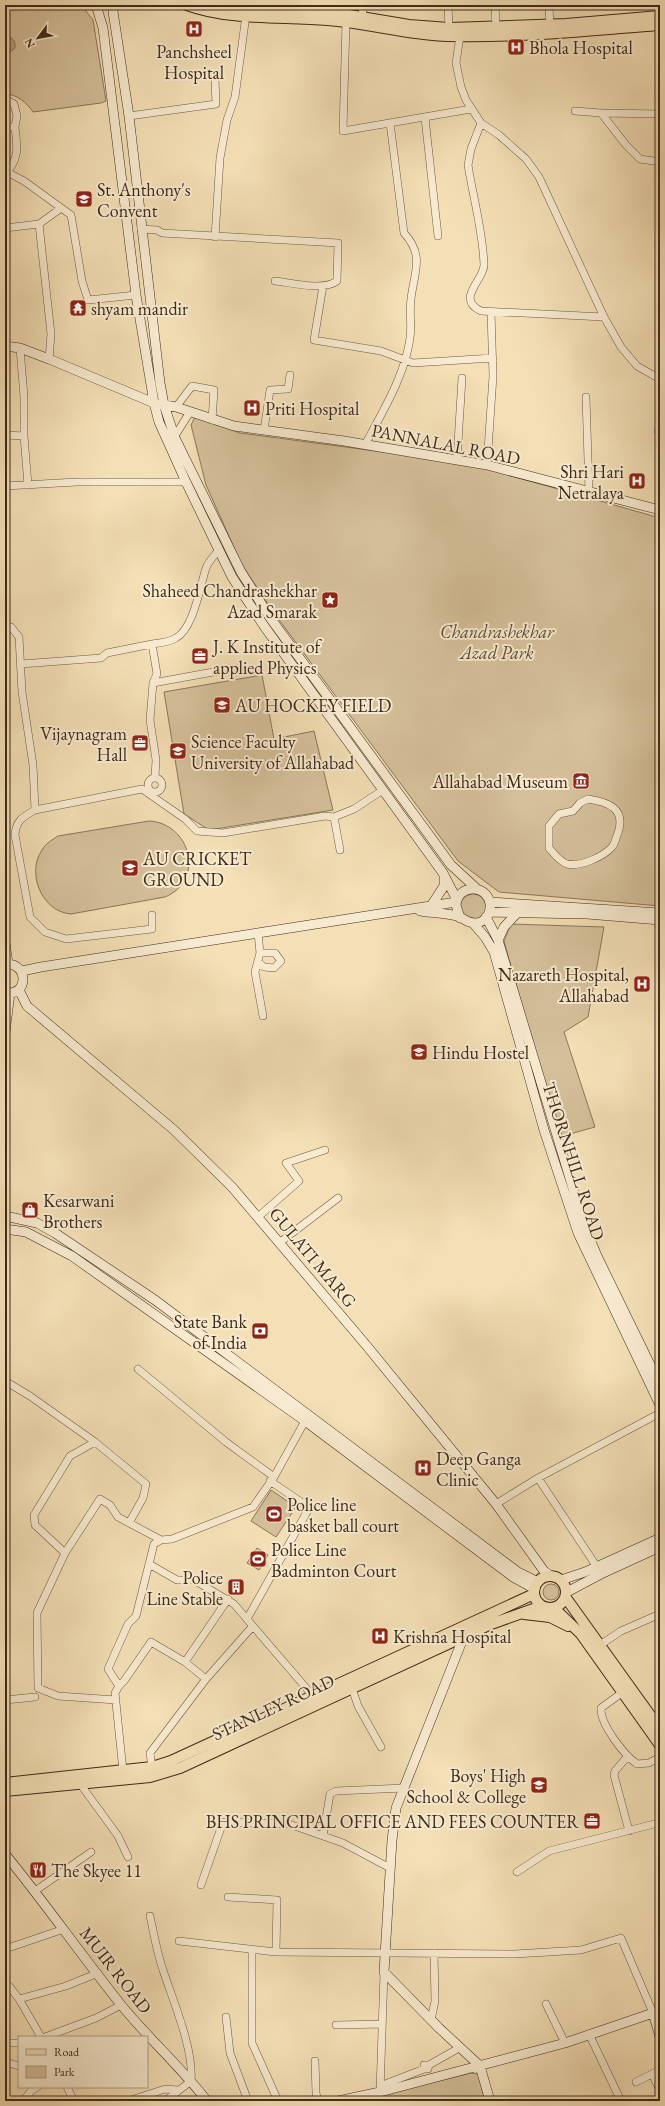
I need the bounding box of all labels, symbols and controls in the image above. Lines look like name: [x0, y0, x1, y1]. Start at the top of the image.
north arrow: [18, 18, 58, 58]
hospital icon: Panchsheel Hospital: [184, 19, 204, 39]
text: N: [21, 36, 38, 51]
place label: Bhola Hospital: [529, 36, 633, 59]
hospital icon: Bhola Hospital: [506, 37, 526, 57]
place label: Panchsheel Hospital: [156, 40, 232, 84]
place label: St. Anthony's Convent: [97, 178, 191, 222]
school or university icon: St. Anthony's Convent: [74, 189, 94, 209]
place label: shyam mandir: [91, 297, 188, 320]
temple icon: shyam mandir: [68, 298, 88, 318]
place label: Priti Hospital: [265, 397, 359, 420]
hospital icon: Priti Hospital: [242, 398, 262, 418]
street label: PANNALAL ROAD: [370, 418, 522, 470]
place label: Shri Hari Netralaya: [558, 460, 625, 504]
hospital icon: Shri Hari Netralaya: [627, 471, 647, 491]
place label: Shaheed Chandrashekhar Azad Smarak: [142, 579, 318, 623]
place icon: Shaheed Chandrashekhar Azad Smarak: [320, 590, 340, 610]
park label: Chandrashekhar Azad Park: [440, 620, 555, 664]
place label: J. K Institute of applied Physics: [211, 635, 323, 679]
office icon: J. K Institute of applied Physics: [190, 646, 210, 666]
place label: AU HOCKEY FIELD: [234, 694, 391, 717]
school or university icon: AU HOCKEY FIELD: [212, 695, 232, 715]
place label: Vijaynagram Hall: [40, 722, 127, 766]
place label: Science Faculty University of Allahabad: [191, 730, 355, 774]
office icon: Vijaynagram Hall: [130, 733, 150, 753]
school or university icon: Science Faculty University of Allahabad: [168, 741, 188, 761]
place label: Allahabad Museum: [431, 770, 568, 793]
museum icon: Allahabad Museum: [571, 771, 591, 791]
place label: AU CRICKET GROUND: [142, 847, 252, 891]
school or university icon: AU CRICKET GROUND: [120, 858, 140, 878]
place label: Nazareth Hospital, Allahabad: [498, 963, 630, 1007]
hospital icon: Nazareth Hospital, Allahabad: [632, 974, 652, 994]
place label: Hindu Hostel: [432, 1041, 529, 1064]
school or university icon: Hindu Hostel: [409, 1042, 429, 1062]
street label: THORNHILL ROAD: [538, 1079, 610, 1243]
place label: Kesarwani Brothers: [43, 1189, 115, 1233]
shop icon: Kesarwani Brothers: [20, 1200, 40, 1220]
street label: GULATI MARG: [264, 1202, 362, 1312]
place label: State Bank of India: [174, 1310, 248, 1354]
bank icon: State Bank of India: [250, 1321, 270, 1341]
place label: Deep Ganga Clinic: [436, 1447, 522, 1491]
hospital icon: Deep Ganga Clinic: [413, 1458, 433, 1478]
place label: Police line basket ball court: [287, 1493, 399, 1537]
sports icon: Police line basket ball court: [264, 1504, 284, 1524]
place label: Police Line Badminton Court: [271, 1538, 397, 1582]
sports icon: Police Line Badminton Court: [248, 1549, 268, 1569]
place label: Police Line Stable: [146, 1566, 223, 1610]
building icon: Police Line Stable: [226, 1577, 246, 1597]
place label: Krishna Hospital: [393, 1625, 511, 1648]
hospital icon: Krishna Hospital: [370, 1626, 390, 1646]
street label: STANLEY ROAD: [208, 1669, 338, 1745]
place label: Boys' High School & College: [406, 1764, 526, 1808]
school or university icon: Boys' High School & College: [529, 1775, 549, 1795]
place label: BHS PRINCIPAL OFFICE AND FEES COUNTER: [206, 1810, 579, 1833]
office icon: BHS PRINCIPAL OFFICE AND FEES COUNTER: [582, 1811, 602, 1831]
place label: The Skyee 11: [51, 1859, 142, 1882]
restaurant icon: The Skyee 11: [28, 1860, 48, 1880]
street label: MUIR ROAD: [75, 1922, 157, 2018]
legend: [18, 2036, 148, 2088]
text: Road: [54, 2044, 80, 2060]
text: Park: [54, 2064, 75, 2080]

